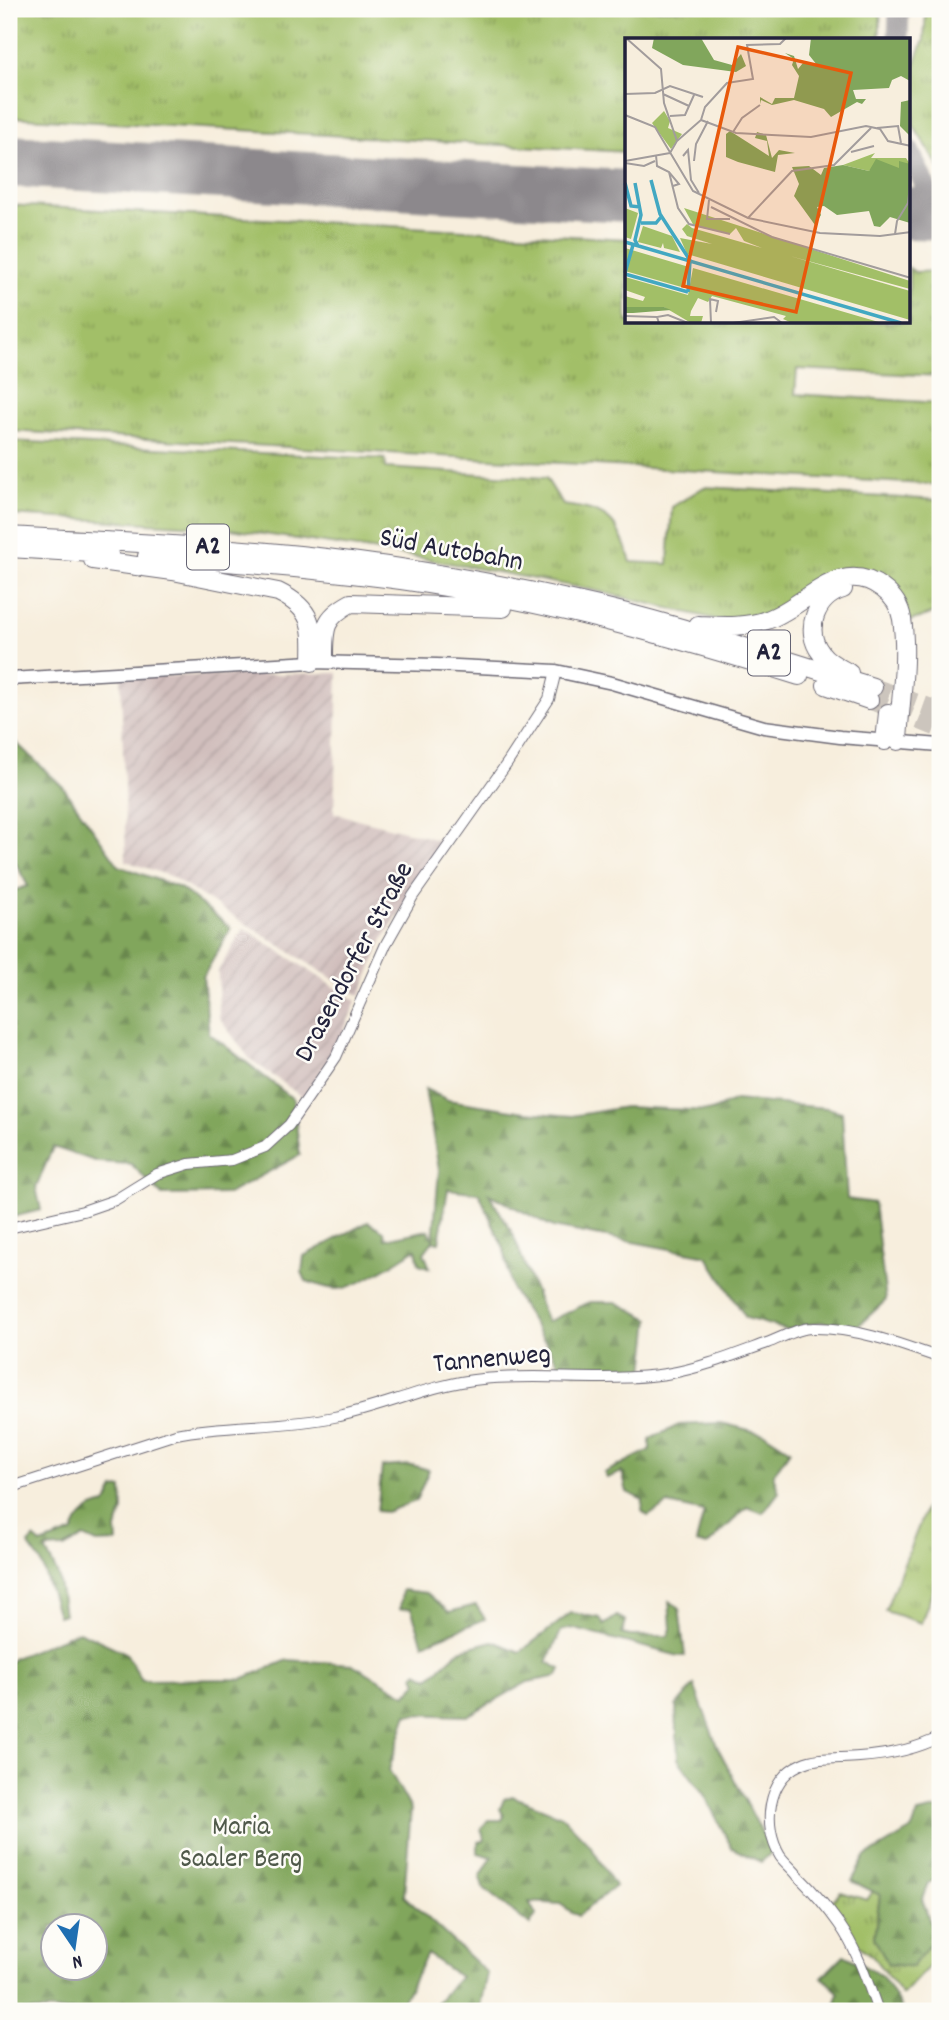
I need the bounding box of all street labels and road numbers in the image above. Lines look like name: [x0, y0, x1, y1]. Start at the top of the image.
street label: Süd Autobahn: [376, 520, 526, 584]
road number: A2: [187, 524, 229, 569]
road number: A2: [748, 631, 790, 676]
street label: Drasendorfer Straße: [286, 856, 426, 1070]
street label: Tannenweg: [431, 1336, 553, 1386]

